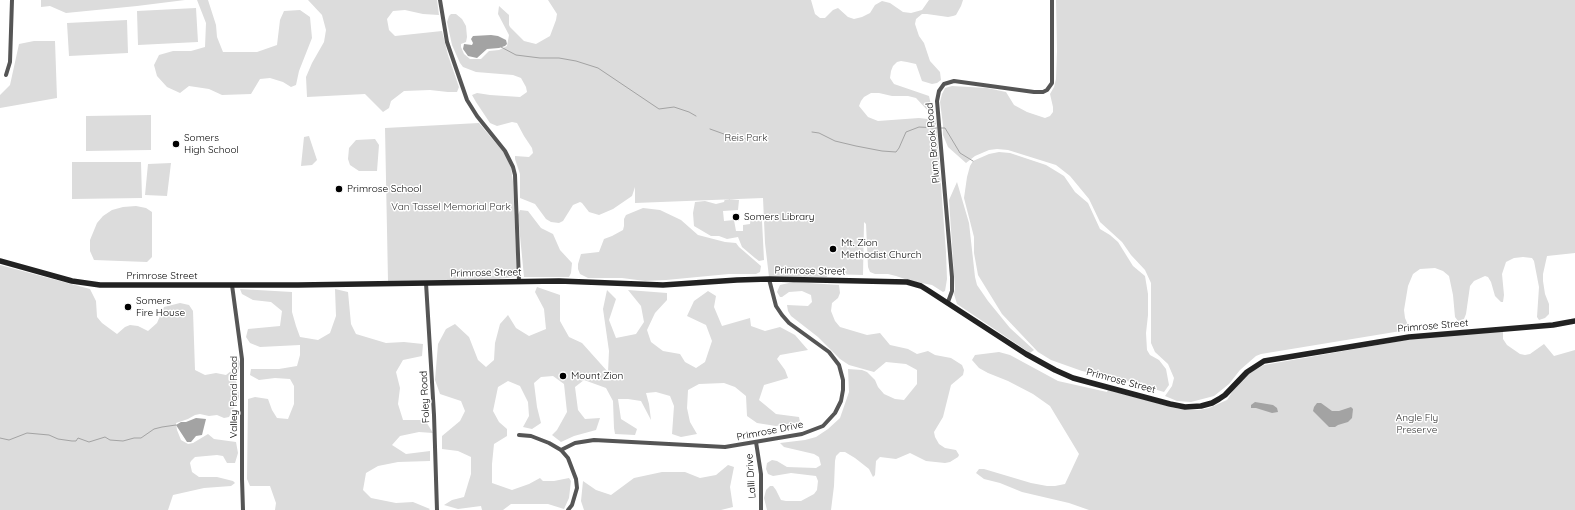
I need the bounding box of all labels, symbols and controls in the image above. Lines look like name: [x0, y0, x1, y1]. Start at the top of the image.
street label: Plum Brook Road: [923, 102, 943, 184]
place label: Somers High School: [184, 132, 239, 156]
park label: Reis Park: [724, 132, 768, 144]
marker: Somers High School: [171, 139, 181, 149]
place label: Primrose School: [347, 183, 422, 195]
marker: Primrose School: [334, 184, 344, 194]
park label: Van Tassel Memorial Park: [391, 201, 511, 213]
place label: Somers Library: [744, 211, 815, 223]
marker: Somers Library: [731, 212, 741, 222]
place label: Mt. Zion Methodist Church: [841, 237, 921, 260]
marker: Mt. Zion Methodist Church: [828, 244, 838, 254]
street label: Primrose Street: [774, 264, 846, 278]
street label: Primrose Street: [450, 266, 522, 280]
street label: Primrose Street: [126, 270, 198, 282]
place label: Somers Fire House: [136, 295, 185, 318]
marker: Somers Fire House: [123, 302, 133, 312]
street label: Primrose Street: [1397, 317, 1469, 335]
street label: Valley Pond Road: [228, 356, 240, 438]
street label: Primrose Street: [1085, 366, 1157, 396]
street label: Foley Road: [418, 370, 432, 424]
place label: Mount Zion: [571, 370, 623, 382]
marker: Mount Zion: [558, 371, 568, 381]
park label: Angle Fly Preserve: [1396, 412, 1438, 436]
street label: Primrose Drive: [736, 419, 804, 443]
street label: Lalli Drive: [743, 453, 759, 499]

